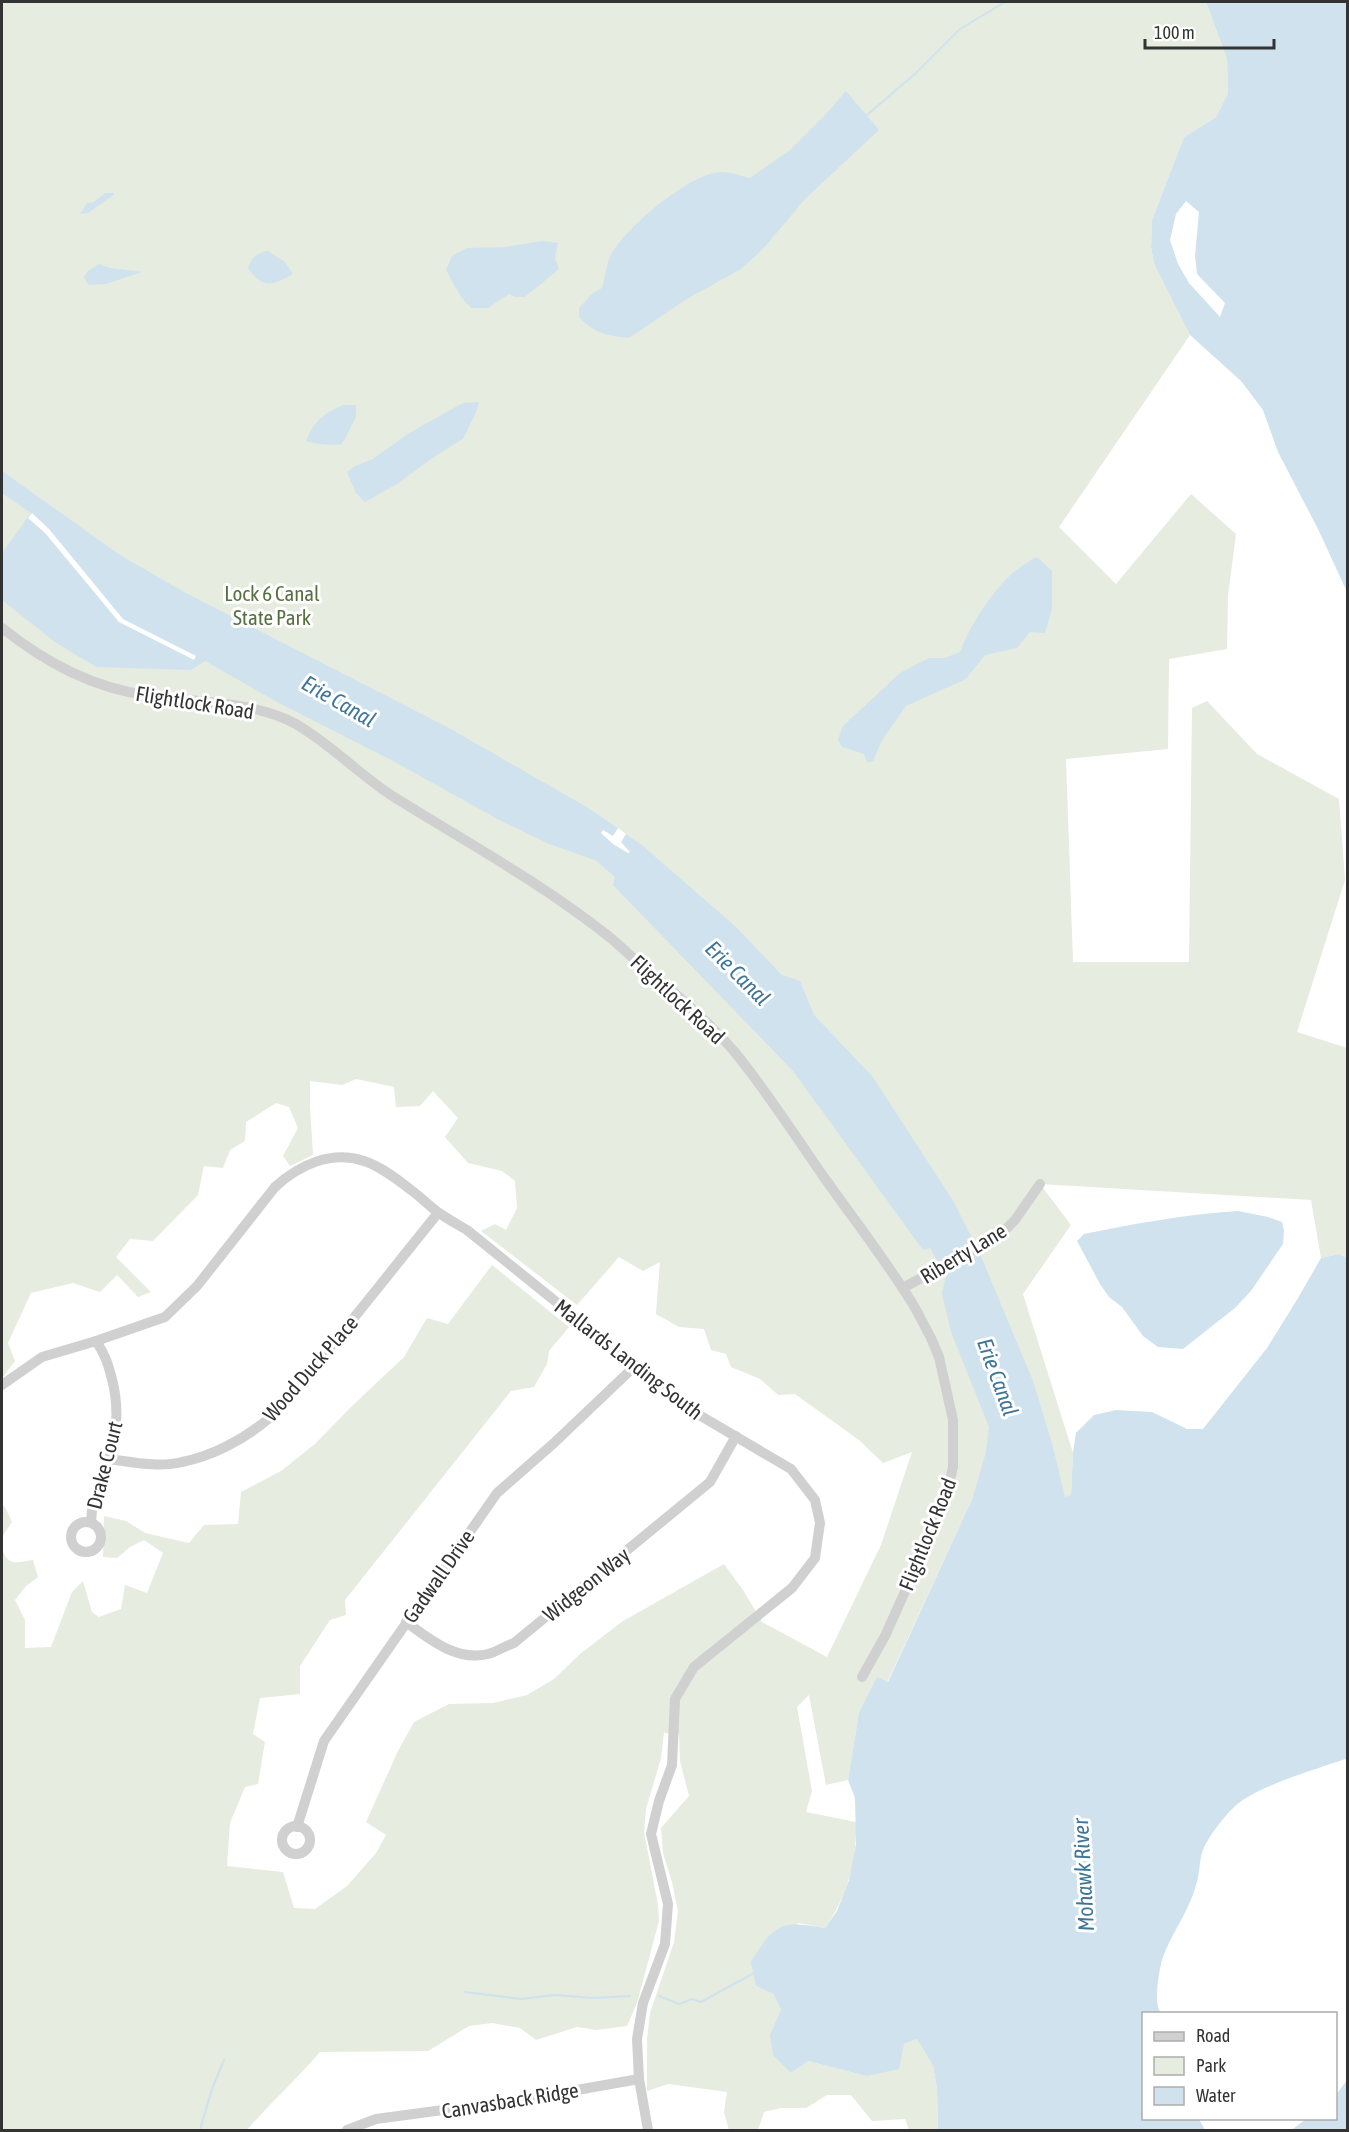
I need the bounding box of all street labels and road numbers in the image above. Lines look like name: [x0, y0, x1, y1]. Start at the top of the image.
street label: Flightlock Road: [134, 681, 256, 723]
street label: Flightlock Road: [626, 950, 730, 1048]
street label: Riberty Lane: [916, 1218, 1010, 1288]
street label: Mallards Landing South: [550, 1294, 708, 1424]
street label: Wood Duck Place: [258, 1310, 362, 1426]
street label: Drake Court: [81, 1418, 127, 1512]
street label: Flightlock Road: [894, 1474, 960, 1594]
street label: Gadwall Drive: [397, 1525, 479, 1627]
street label: Widgeon Way: [538, 1542, 634, 1626]
street label: Canvasback Ridge: [440, 2077, 580, 2123]

